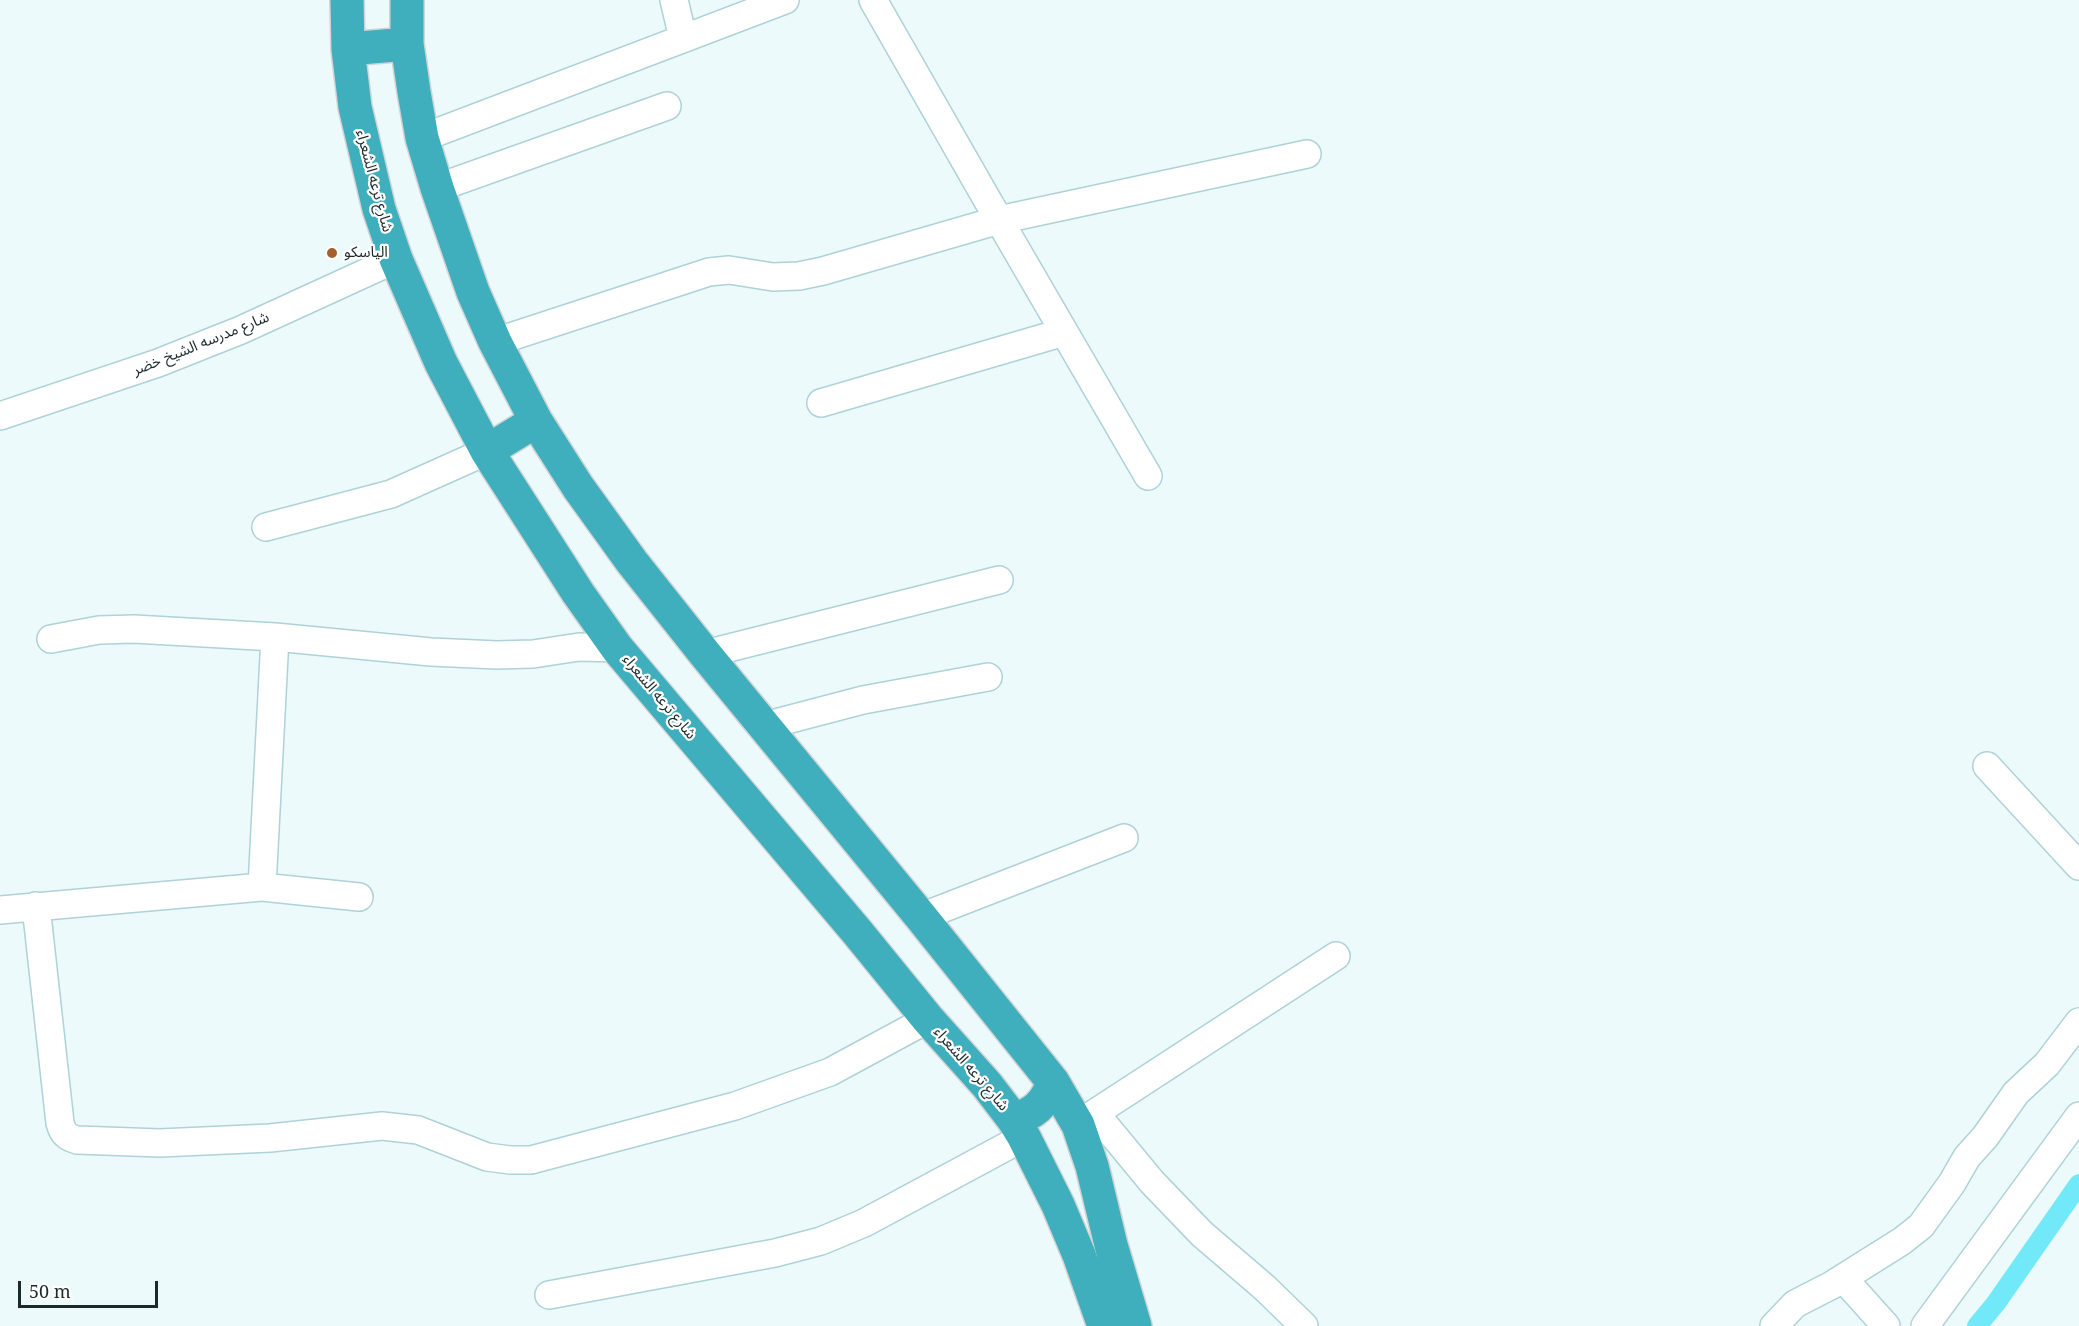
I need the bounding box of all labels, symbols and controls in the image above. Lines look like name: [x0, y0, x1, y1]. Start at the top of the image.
street label: شارع ترعه الشعراء: [352, 128, 396, 234]
place label: الياسكو: [344, 244, 388, 262]
marker: الياسكو: [325, 246, 339, 260]
street label: شارع مدرسه الشيخ خضر: [130, 308, 272, 380]
street label: شارع ترعه الشعراء: [618, 651, 700, 743]
street label: شارع ترعه الشعراء: [930, 1023, 1012, 1115]
scale bar: [21, 1269, 160, 1307]
text: 50 m: [29, 1279, 71, 1303]

